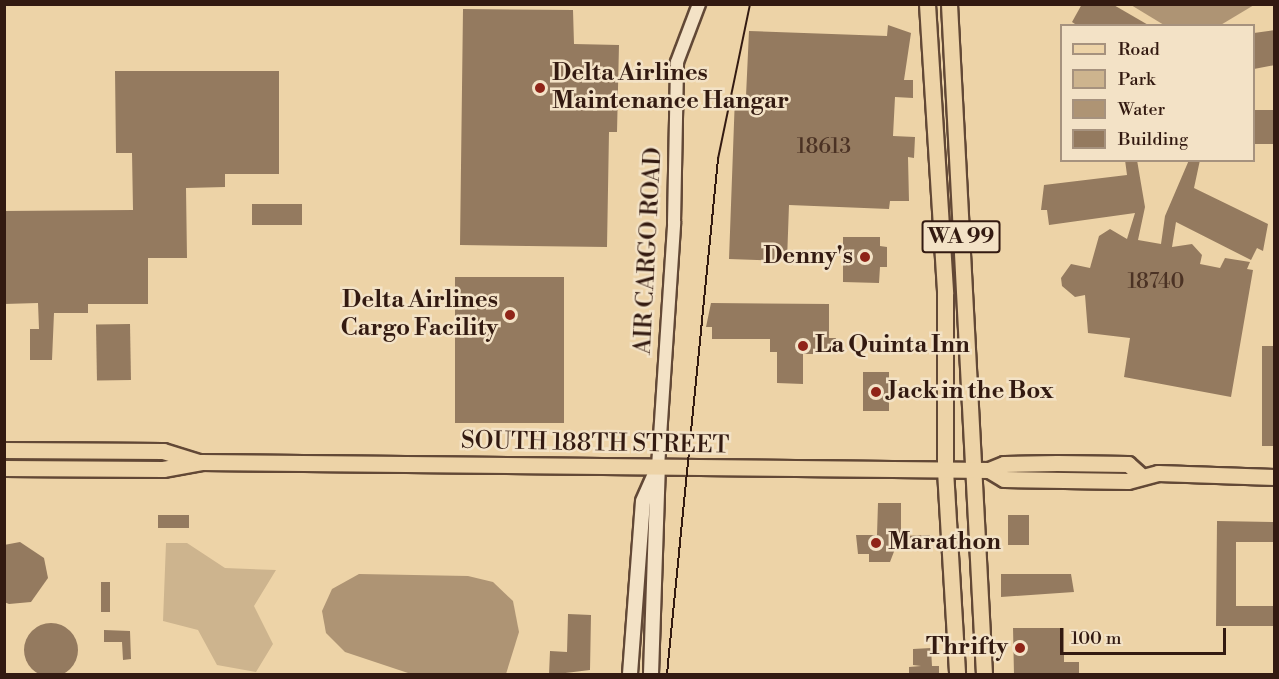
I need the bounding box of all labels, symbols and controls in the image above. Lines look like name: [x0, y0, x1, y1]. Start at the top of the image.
legend: [1060, 24, 1255, 162]
text: Road: [1118, 38, 1160, 61]
place label: Delta Airlines Maintenance Hangar: [552, 60, 789, 116]
text: Park: [1118, 68, 1155, 91]
marker: Delta Airlines Maintenance Hangar: [533, 81, 547, 95]
text: Water: [1118, 98, 1165, 121]
text: Building: [1118, 128, 1188, 151]
house number: 18613: [797, 134, 851, 160]
street label: AIR CARGO ROAD: [629, 147, 669, 355]
road number: WA 99: [920, 218, 1002, 256]
place label: Denny's: [763, 243, 853, 271]
marker: Denny's: [858, 250, 872, 264]
house number: 18740: [1127, 269, 1185, 295]
place label: Delta Airlines Cargo Facility: [340, 287, 498, 343]
marker: Delta Airlines Cargo Facility: [503, 308, 517, 322]
place label: La Quinta Inn: [815, 332, 970, 360]
marker: La Quinta Inn: [796, 339, 810, 353]
place label: Jack in the Box: [888, 378, 1054, 406]
marker: Jack in the Box: [869, 385, 883, 399]
street label: SOUTH 188TH STREET: [461, 427, 729, 461]
place label: Marathon: [888, 529, 1001, 557]
marker: Marathon: [869, 536, 883, 550]
scale bar: [1063, 616, 1230, 654]
text: 100 m: [1071, 627, 1122, 650]
place label: Thrifty: [926, 634, 1008, 662]
marker: Thrifty: [1013, 641, 1027, 655]

